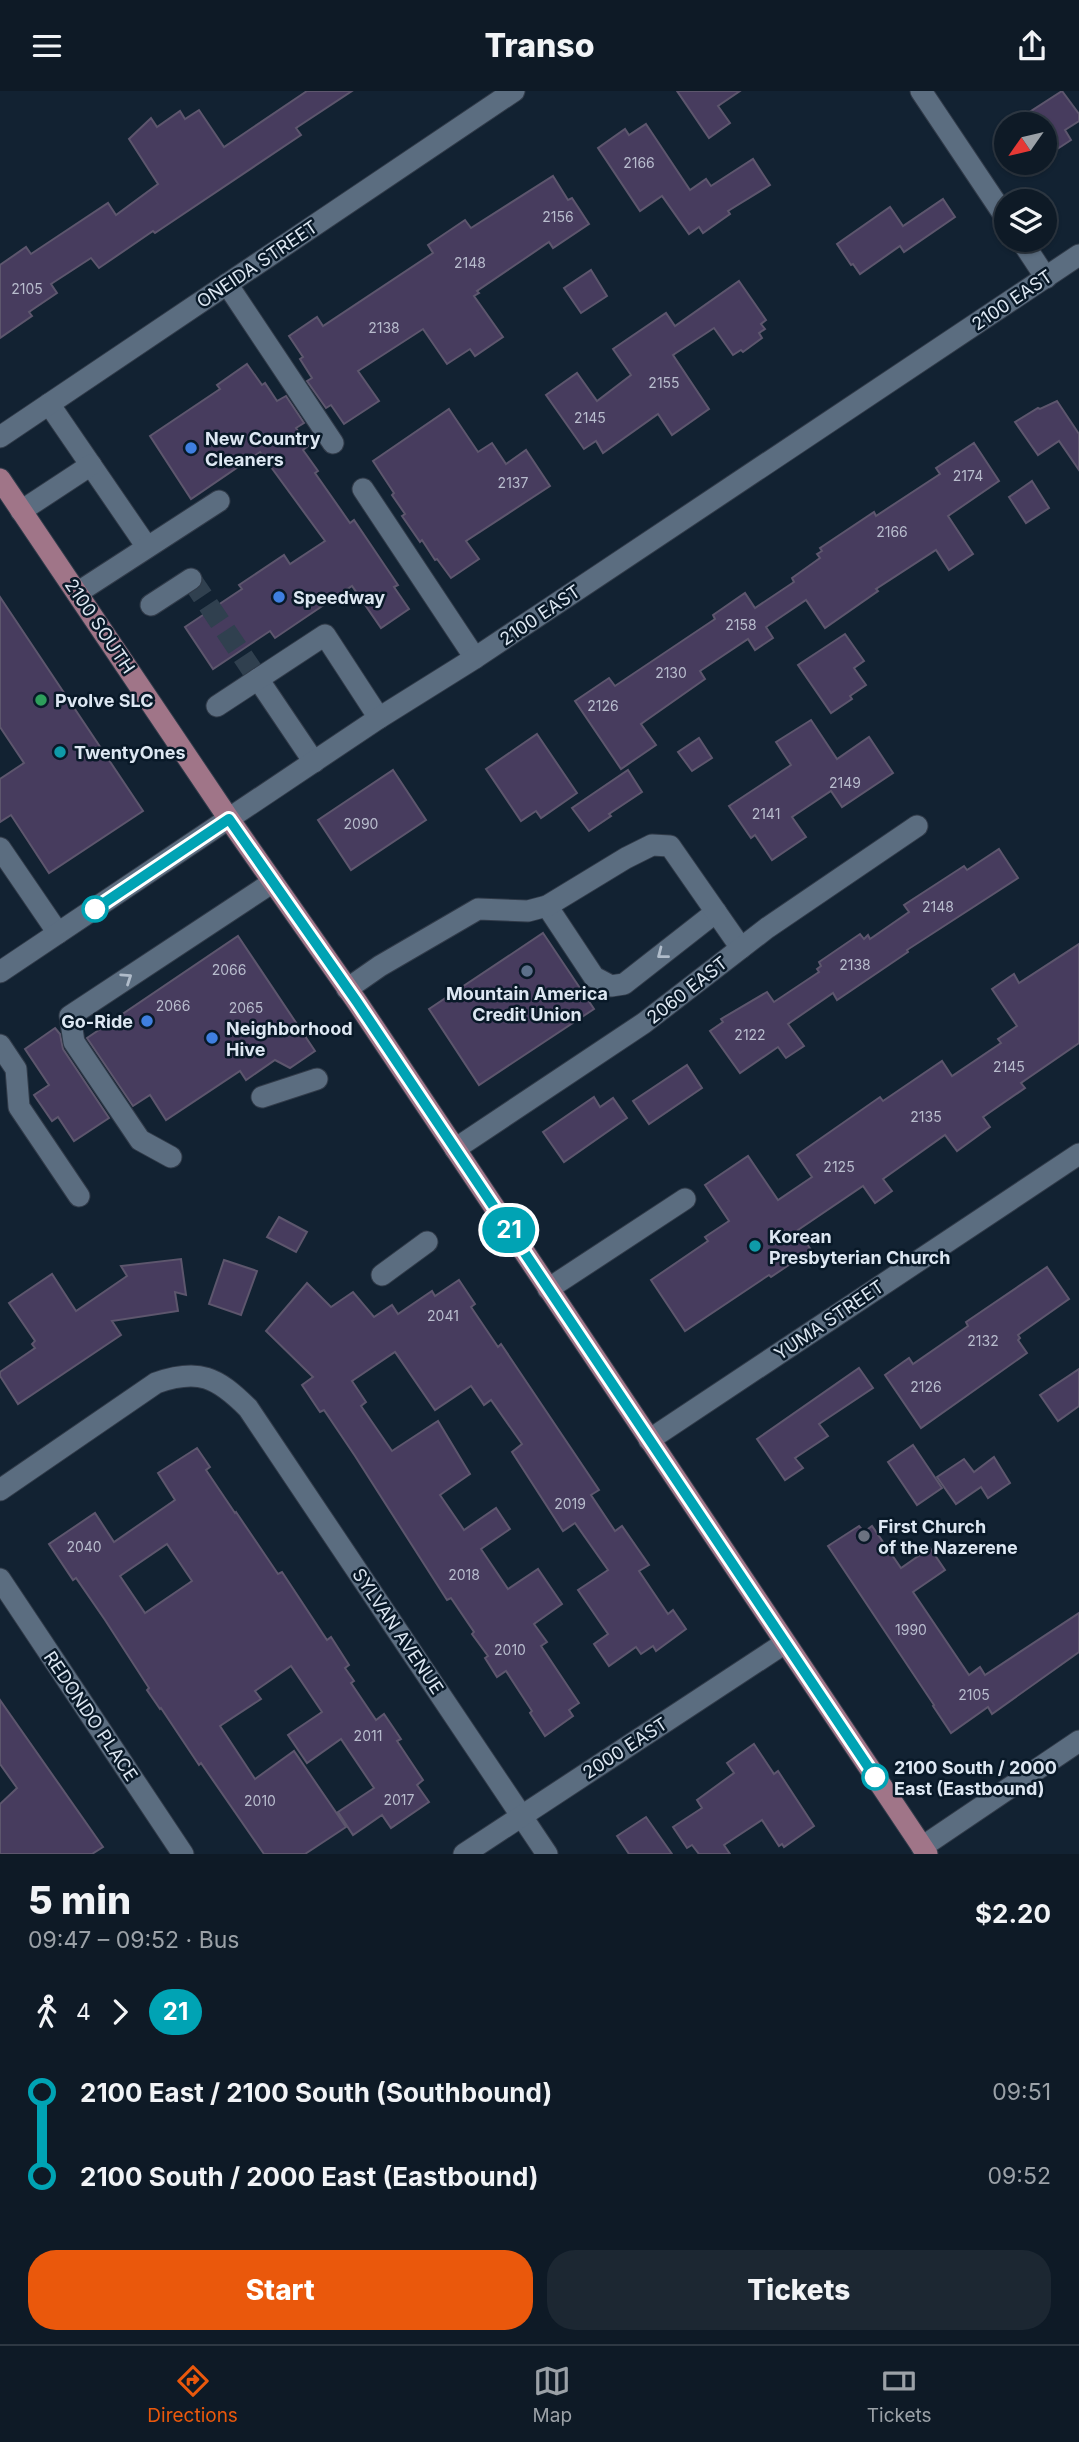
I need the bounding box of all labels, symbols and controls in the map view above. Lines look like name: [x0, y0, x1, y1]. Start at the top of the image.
text: Transo: [485, 26, 594, 65]
icon: menu: [28, 27, 66, 65]
icon: share: [1013, 27, 1051, 65]
north arrow: [994, 112, 1057, 175]
map controls: [994, 112, 1057, 252]
house number: 2166: [623, 154, 655, 171]
button: layers: [994, 189, 1057, 252]
house number: 2156: [542, 208, 574, 225]
street label: ONEIDA STREET: [193, 216, 321, 312]
house number: 2148: [454, 254, 486, 271]
street label: 2100 EAST: [968, 265, 1056, 335]
house number: 2105: [11, 280, 43, 297]
house number: 2138: [368, 319, 400, 336]
house number: 2155: [648, 374, 680, 391]
house number: 2145: [574, 409, 606, 426]
place label: New Country Cleaners: [205, 428, 321, 470]
marker: New Country Cleaners: [183, 440, 199, 456]
house number: 2174: [953, 467, 983, 484]
house number: 2137: [498, 474, 528, 491]
house number: 2166: [876, 523, 908, 540]
street label: 2100 SOUTH: [61, 575, 139, 677]
street label: 2100 EAST: [496, 580, 584, 650]
place label: Speedway: [293, 587, 385, 608]
marker: Speedway: [271, 589, 287, 605]
house number: 2158: [725, 616, 757, 633]
house number: 2130: [655, 664, 687, 681]
place label: Pvolve SLC: [55, 690, 153, 711]
marker: Pvolve SLC: [33, 692, 49, 708]
house number: 2126: [587, 697, 619, 714]
place label: TwentyOnes: [74, 742, 186, 763]
marker: TwentyOnes: [52, 744, 68, 760]
house number: 2149: [829, 774, 861, 791]
house number: 2141: [752, 805, 780, 822]
house number: 2090: [344, 815, 378, 832]
unlabelled marker: [82, 896, 108, 922]
house number: 2148: [922, 898, 954, 915]
one-way arrow: [658, 946, 670, 959]
street label: 2060 EAST: [643, 952, 731, 1028]
house number: 2138: [839, 956, 871, 973]
house number: 2066: [212, 961, 246, 978]
marker: Mountain America Credit Union: [519, 963, 535, 979]
one-way arrow: [119, 974, 132, 986]
place label: Mountain America Credit Union: [446, 983, 608, 1025]
house number: 2066: [156, 997, 190, 1014]
house number: 2065: [229, 999, 263, 1016]
place label: Go-Ride: [61, 1011, 133, 1032]
marker: Go-Ride: [139, 1013, 155, 1029]
place label: Neighborhood Hive: [226, 1018, 353, 1060]
house number: 2122: [734, 1026, 766, 1043]
marker: Neighborhood Hive: [204, 1030, 220, 1046]
house number: 2145: [993, 1058, 1025, 1075]
house number: 2135: [910, 1108, 942, 1125]
house number: 2125: [823, 1158, 855, 1175]
line badge: 21: [477, 1207, 540, 1253]
text: 21: [496, 1215, 522, 1244]
place label: Korean Presbyterian Church: [769, 1226, 950, 1268]
marker: Korean Presbyterian Church: [747, 1238, 763, 1254]
street label: YUMA STREET: [770, 1276, 888, 1364]
house number: 2041: [427, 1307, 459, 1324]
house number: 2132: [967, 1332, 999, 1349]
house number: 2126: [910, 1378, 942, 1395]
house number: 2019: [554, 1495, 586, 1512]
place label: First Church of the Nazerene: [878, 1516, 1018, 1558]
marker: First Church of the Nazerene: [856, 1528, 872, 1544]
house number: 2040: [66, 1538, 102, 1555]
street label: SYLVAN AVENUE: [348, 1564, 448, 1698]
house number: 2018: [448, 1566, 480, 1583]
house number: 1990: [895, 1621, 927, 1638]
house number: 2010: [494, 1641, 526, 1658]
street label: REDONDO PLACE: [40, 1647, 142, 1785]
house number: 2105: [958, 1686, 990, 1703]
street label: 2000 EAST: [579, 1713, 671, 1783]
house number: 2011: [354, 1727, 382, 1744]
place label: 2100 South / 2000 East (Eastbound): [894, 1757, 1057, 1799]
marker: 2100 South / 2000 East (Eastbound): [862, 1764, 888, 1790]
house number: 2017: [384, 1791, 415, 1808]
house number: 2010: [244, 1792, 276, 1809]
text: 5 min: [28, 1877, 131, 1923]
text: $2.20: [975, 1898, 1051, 1929]
text: 09:47 – 09:52 · Bus: [28, 1926, 239, 1954]
icon: walk: [28, 1993, 66, 2031]
icon: forward: [101, 1993, 139, 2031]
text: 21: [163, 1997, 188, 2026]
text: 4: [76, 1998, 91, 2026]
text: 2100 East / 2100 South (Southbound): [80, 2077, 552, 2108]
text: 09:51: [992, 2078, 1051, 2106]
text: 2100 South / 2000 East (Eastbound): [80, 2161, 539, 2192]
text: 09:52: [988, 2162, 1051, 2190]
button: Start: [28, 2250, 533, 2330]
button: Tickets: [547, 2250, 1051, 2330]
tab: Directions: [147, 2362, 238, 2427]
tab: Map: [533, 2362, 572, 2427]
tab: Tickets: [867, 2362, 932, 2427]

